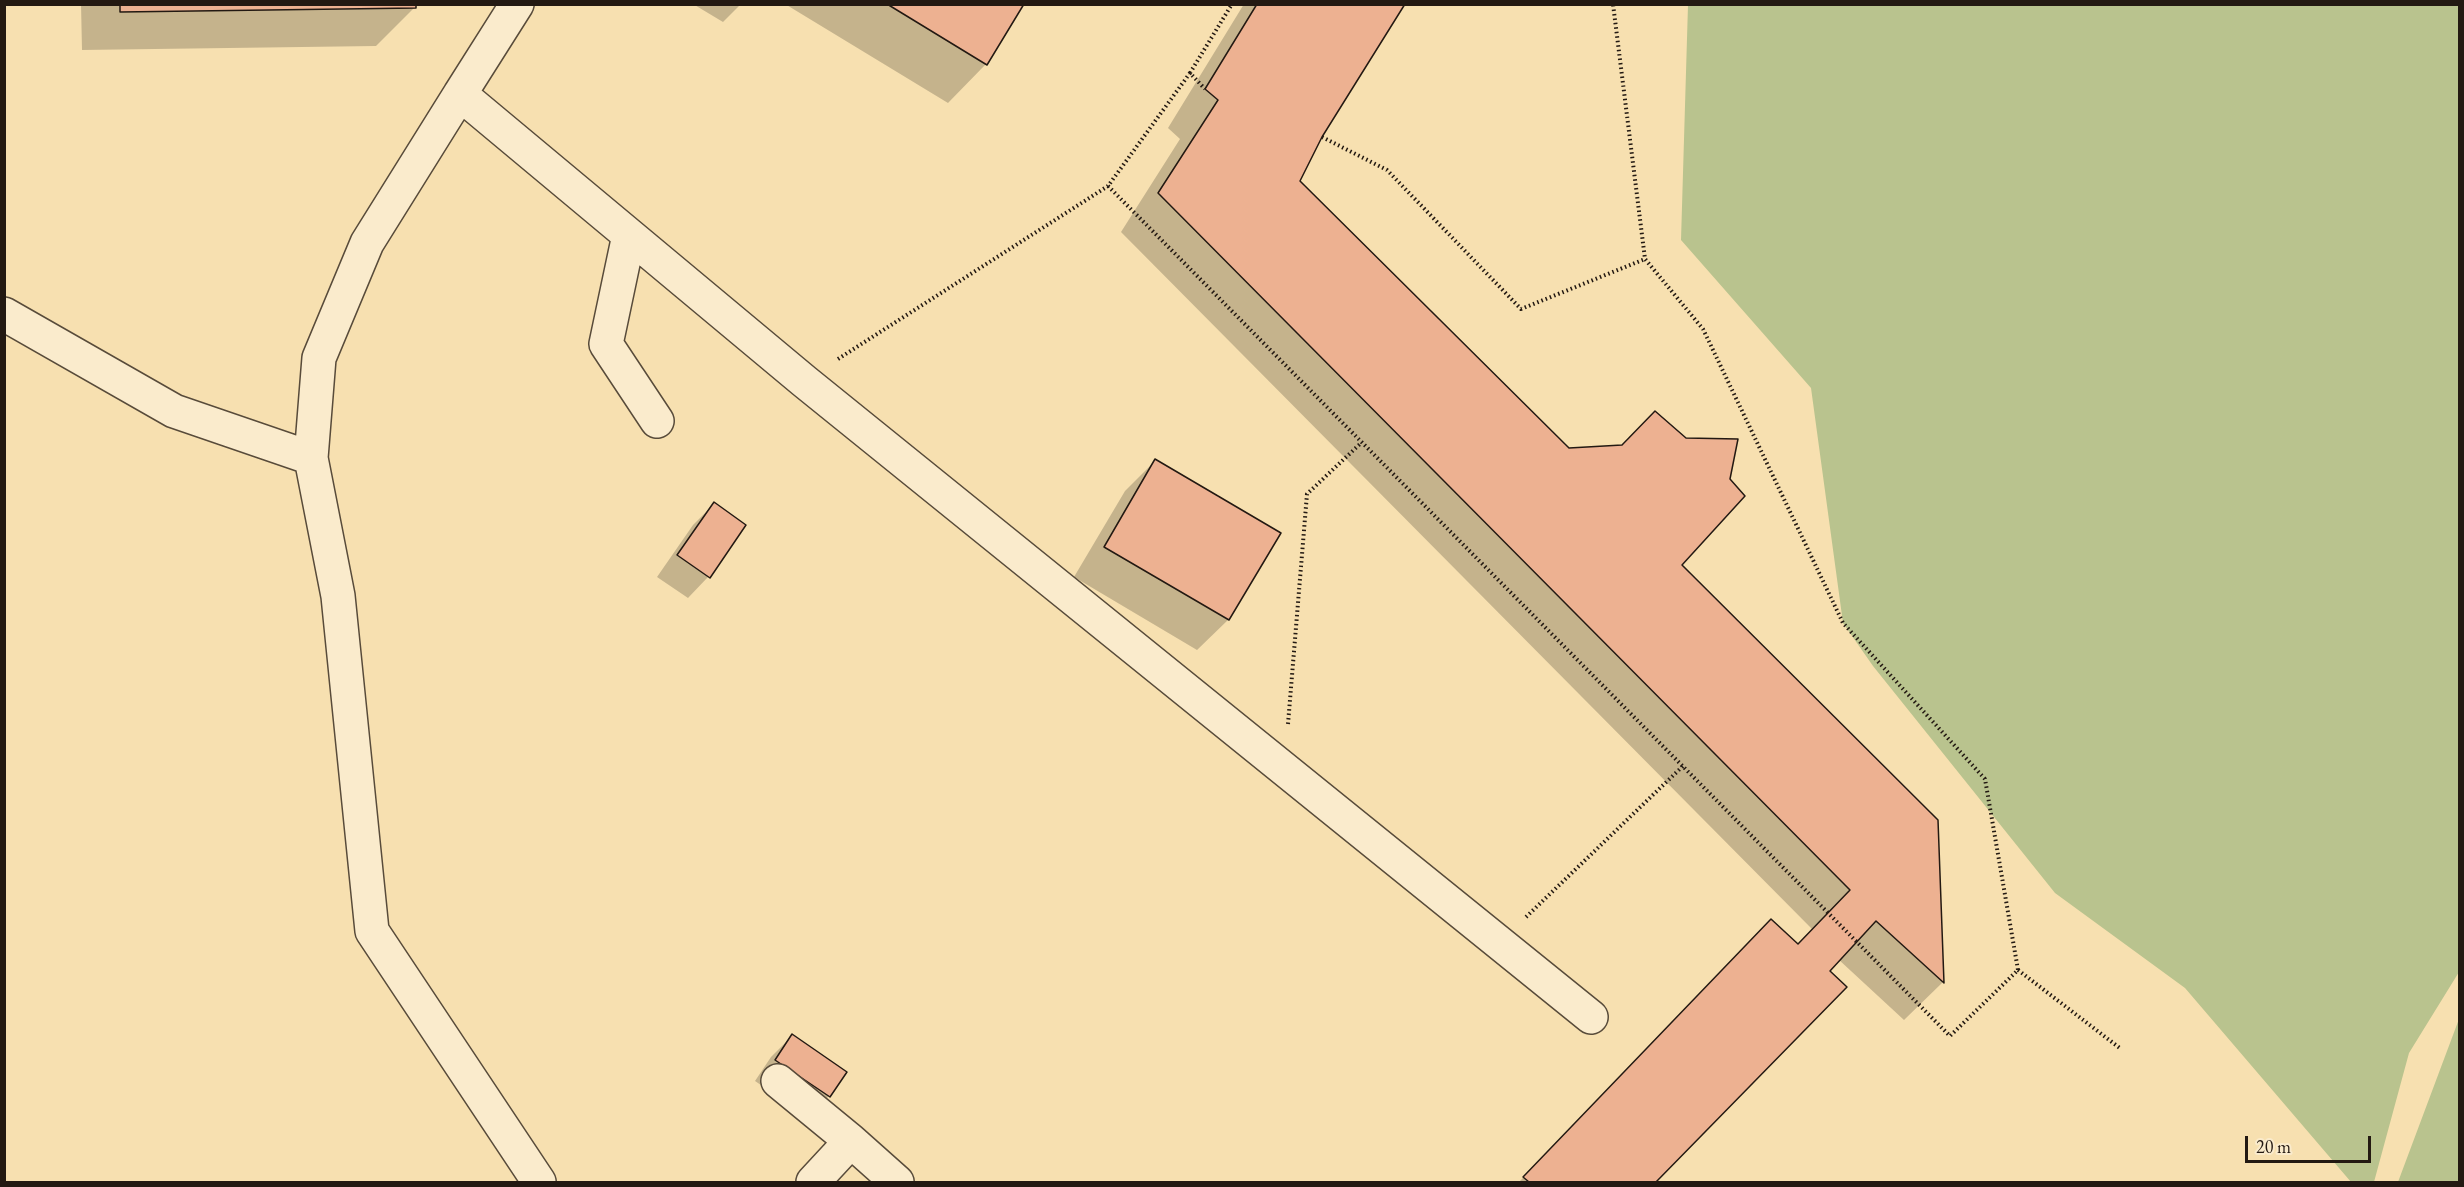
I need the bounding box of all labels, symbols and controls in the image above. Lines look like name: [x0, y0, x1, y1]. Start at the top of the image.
scale bar: [2248, 1124, 2374, 1162]
text: 20 m: [2256, 1135, 2291, 1158]

